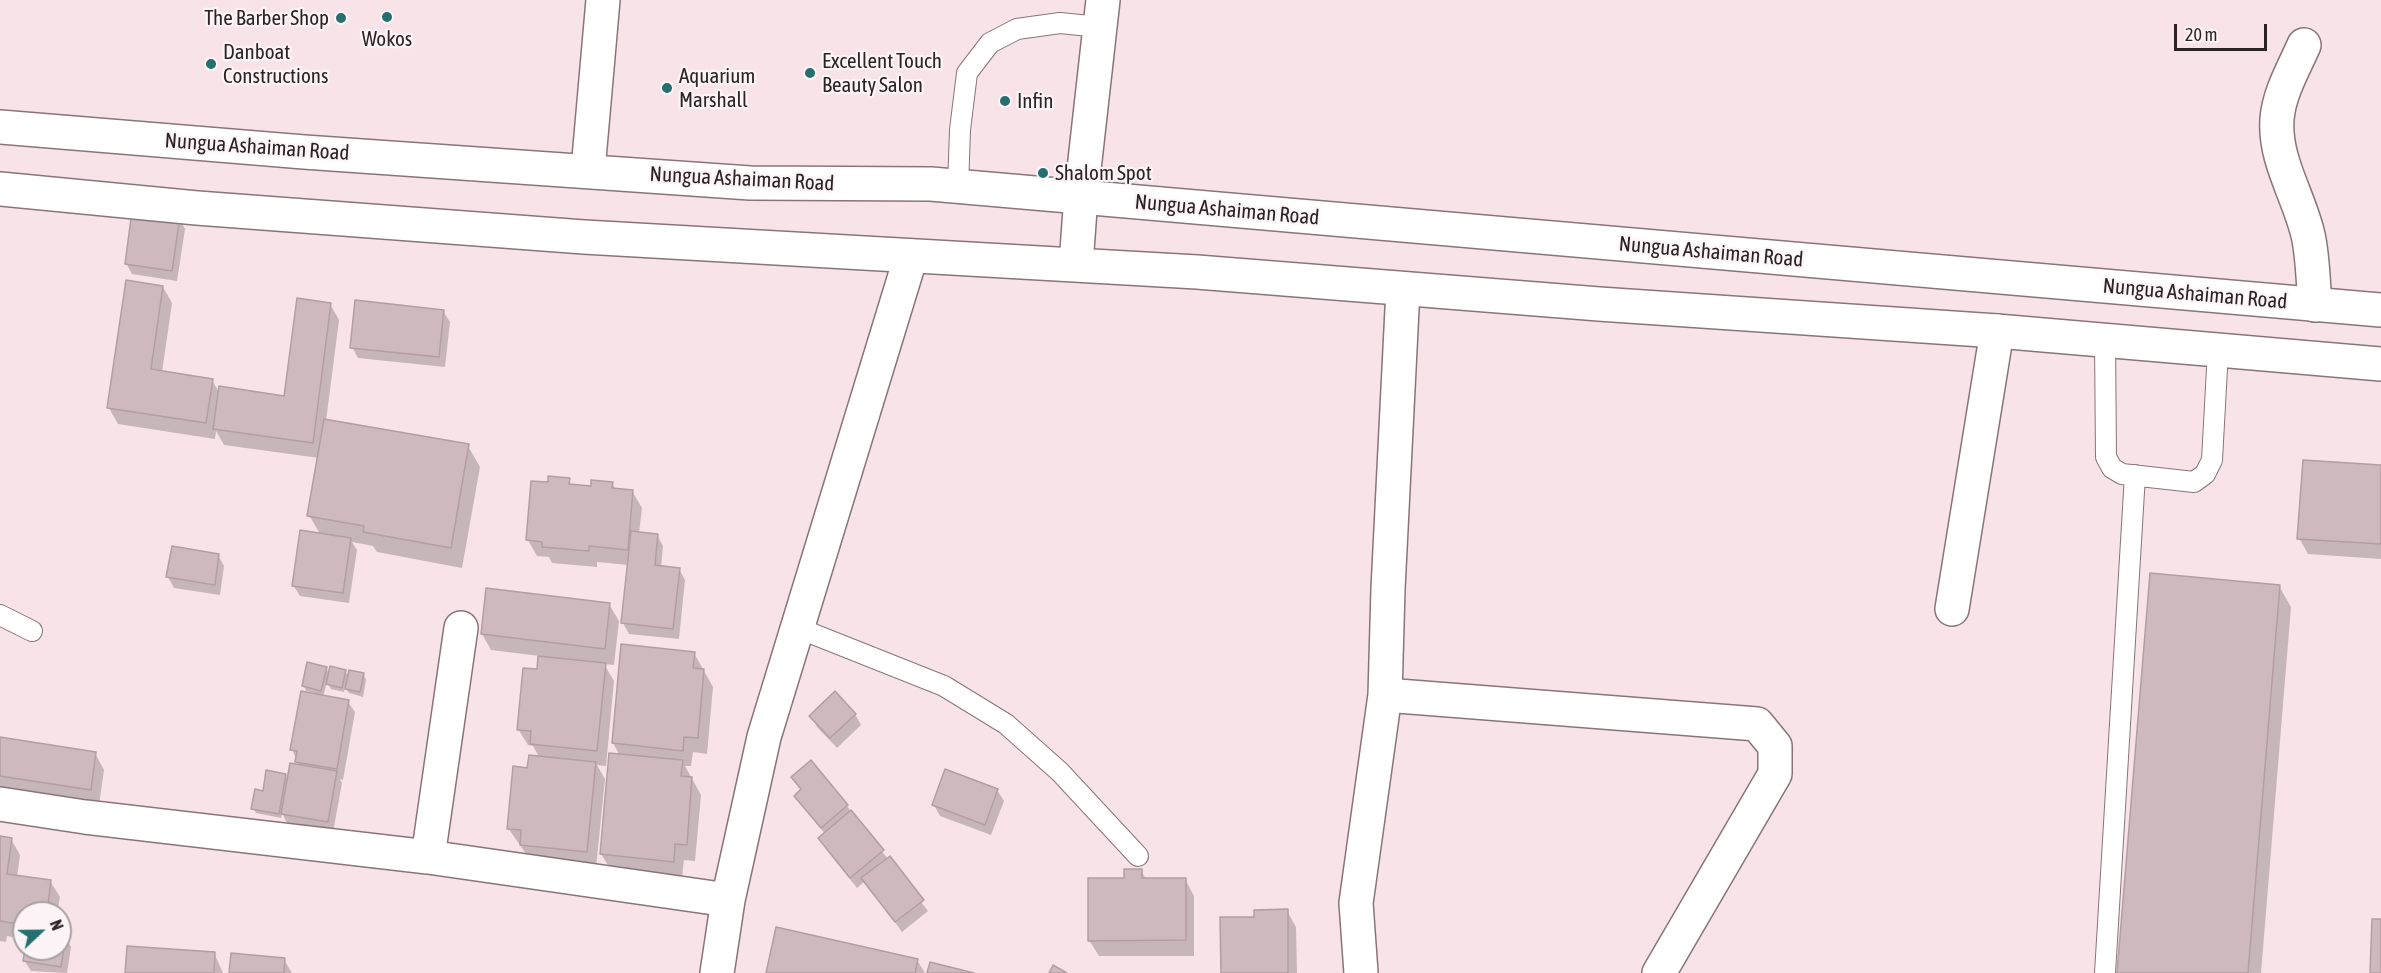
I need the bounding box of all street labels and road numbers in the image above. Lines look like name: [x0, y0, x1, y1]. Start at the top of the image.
street label: Nungua Ashaiman Road: [164, 128, 350, 166]
street label: Nungua Ashaiman Road: [649, 162, 835, 196]
street label: Nungua Ashaiman Road: [1134, 189, 1320, 231]
street label: Nungua Ashaiman Road: [1618, 231, 1804, 273]
street label: Nungua Ashaiman Road: [2102, 273, 2288, 315]

